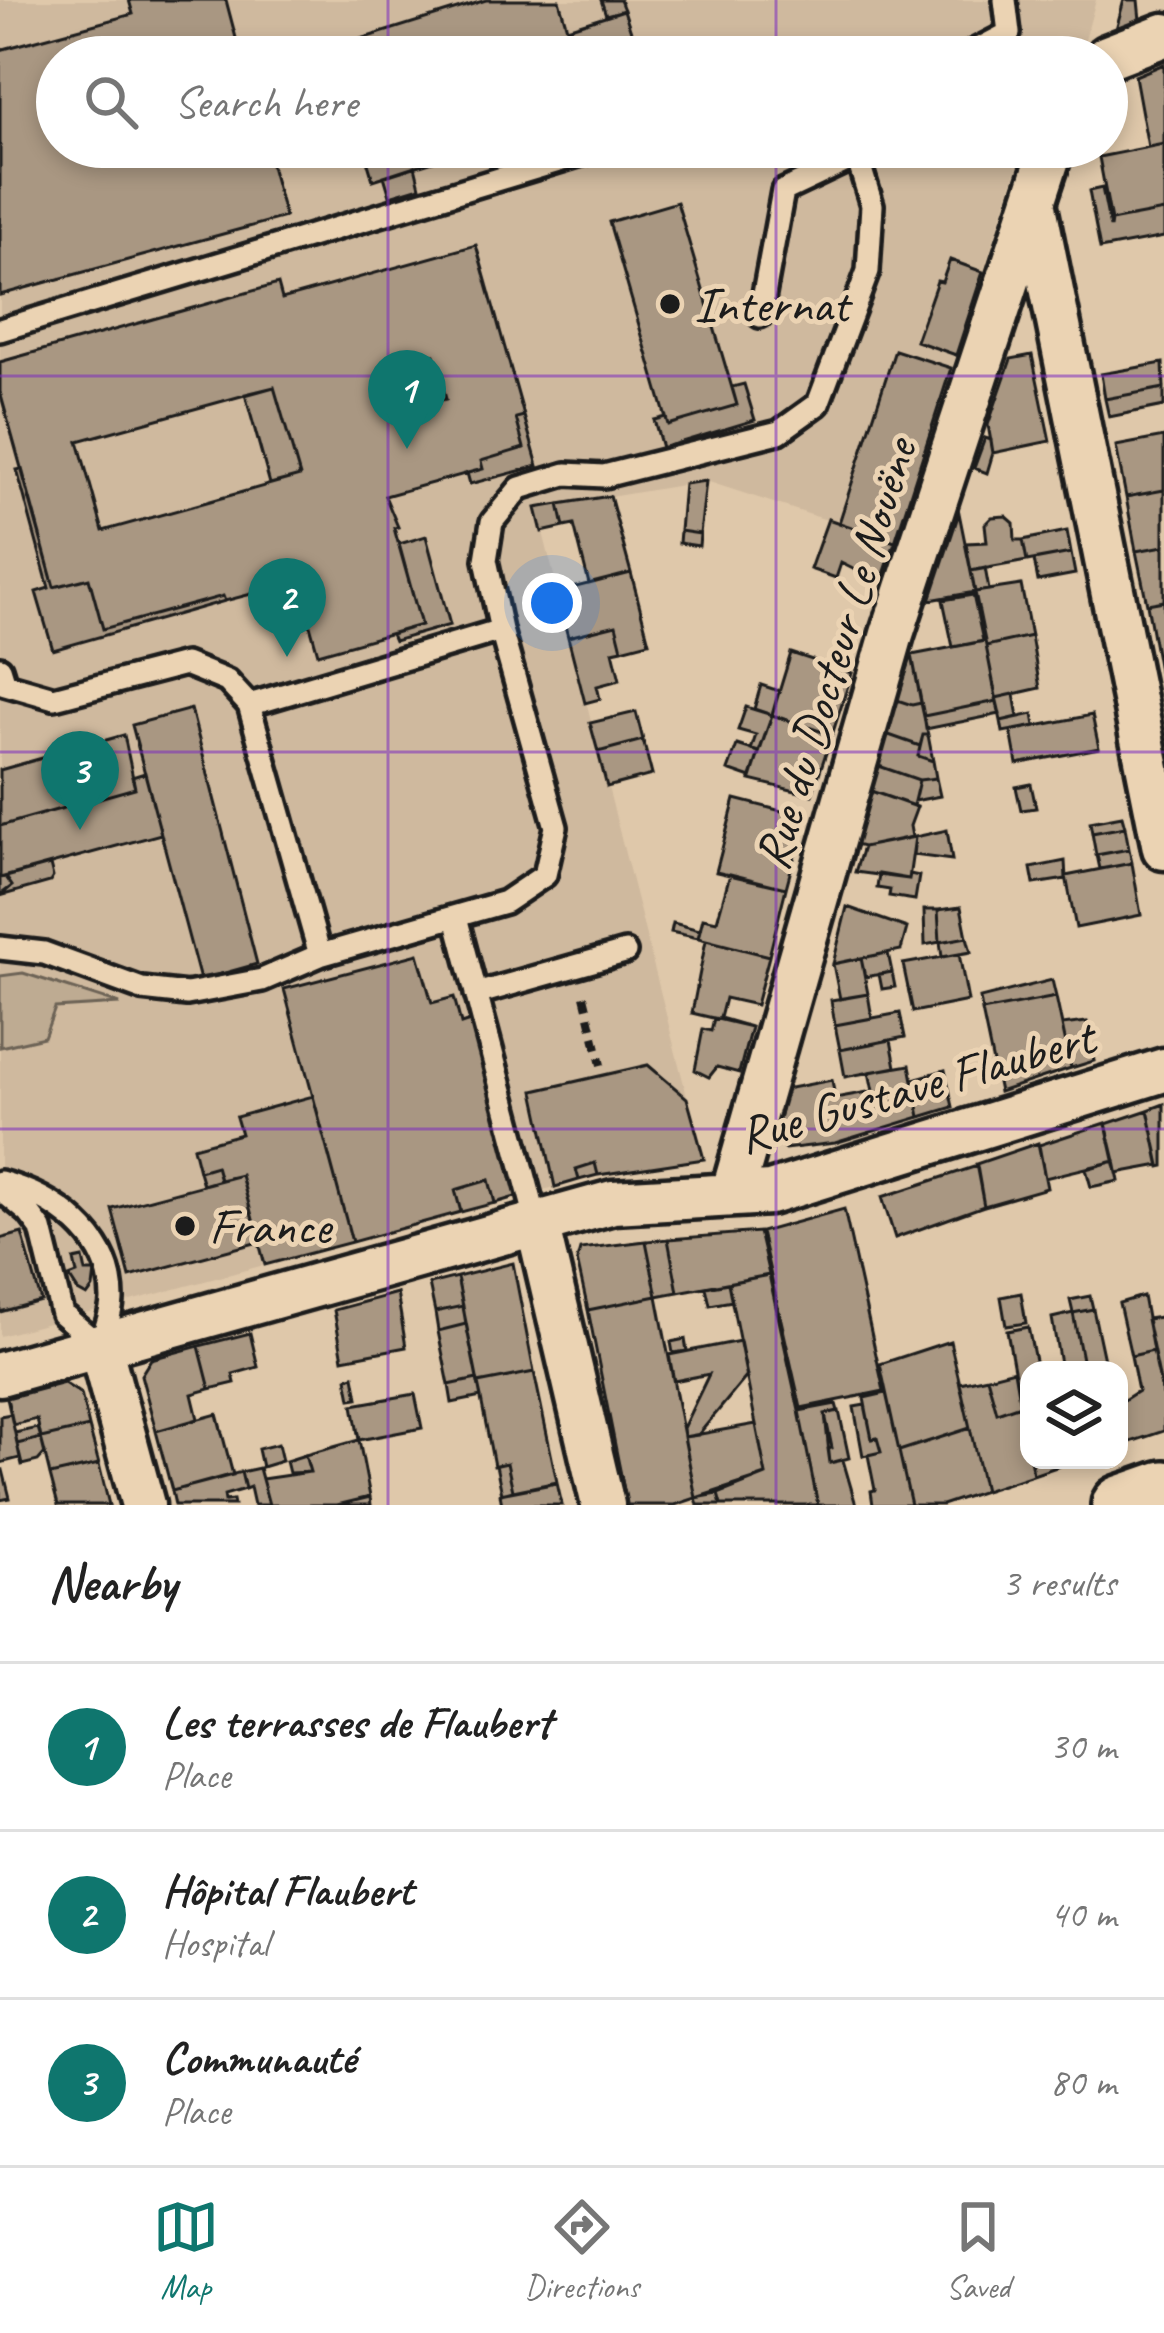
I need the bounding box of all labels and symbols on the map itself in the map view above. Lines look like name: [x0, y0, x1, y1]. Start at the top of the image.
place label: Internat: [694, 272, 854, 336]
marker: Internat: [657, 291, 683, 317]
pin: 1: [368, 350, 446, 449]
street label: Rue du Docteur Le Nouëne: [739, 428, 932, 877]
pin: 2: [248, 558, 326, 657]
your location: [522, 573, 582, 633]
pin: 3: [41, 731, 119, 830]
street label: Rue Gustave Flaubert: [731, 1003, 1106, 1167]
place label: France: [209, 1194, 334, 1258]
marker: France: [172, 1213, 198, 1239]

